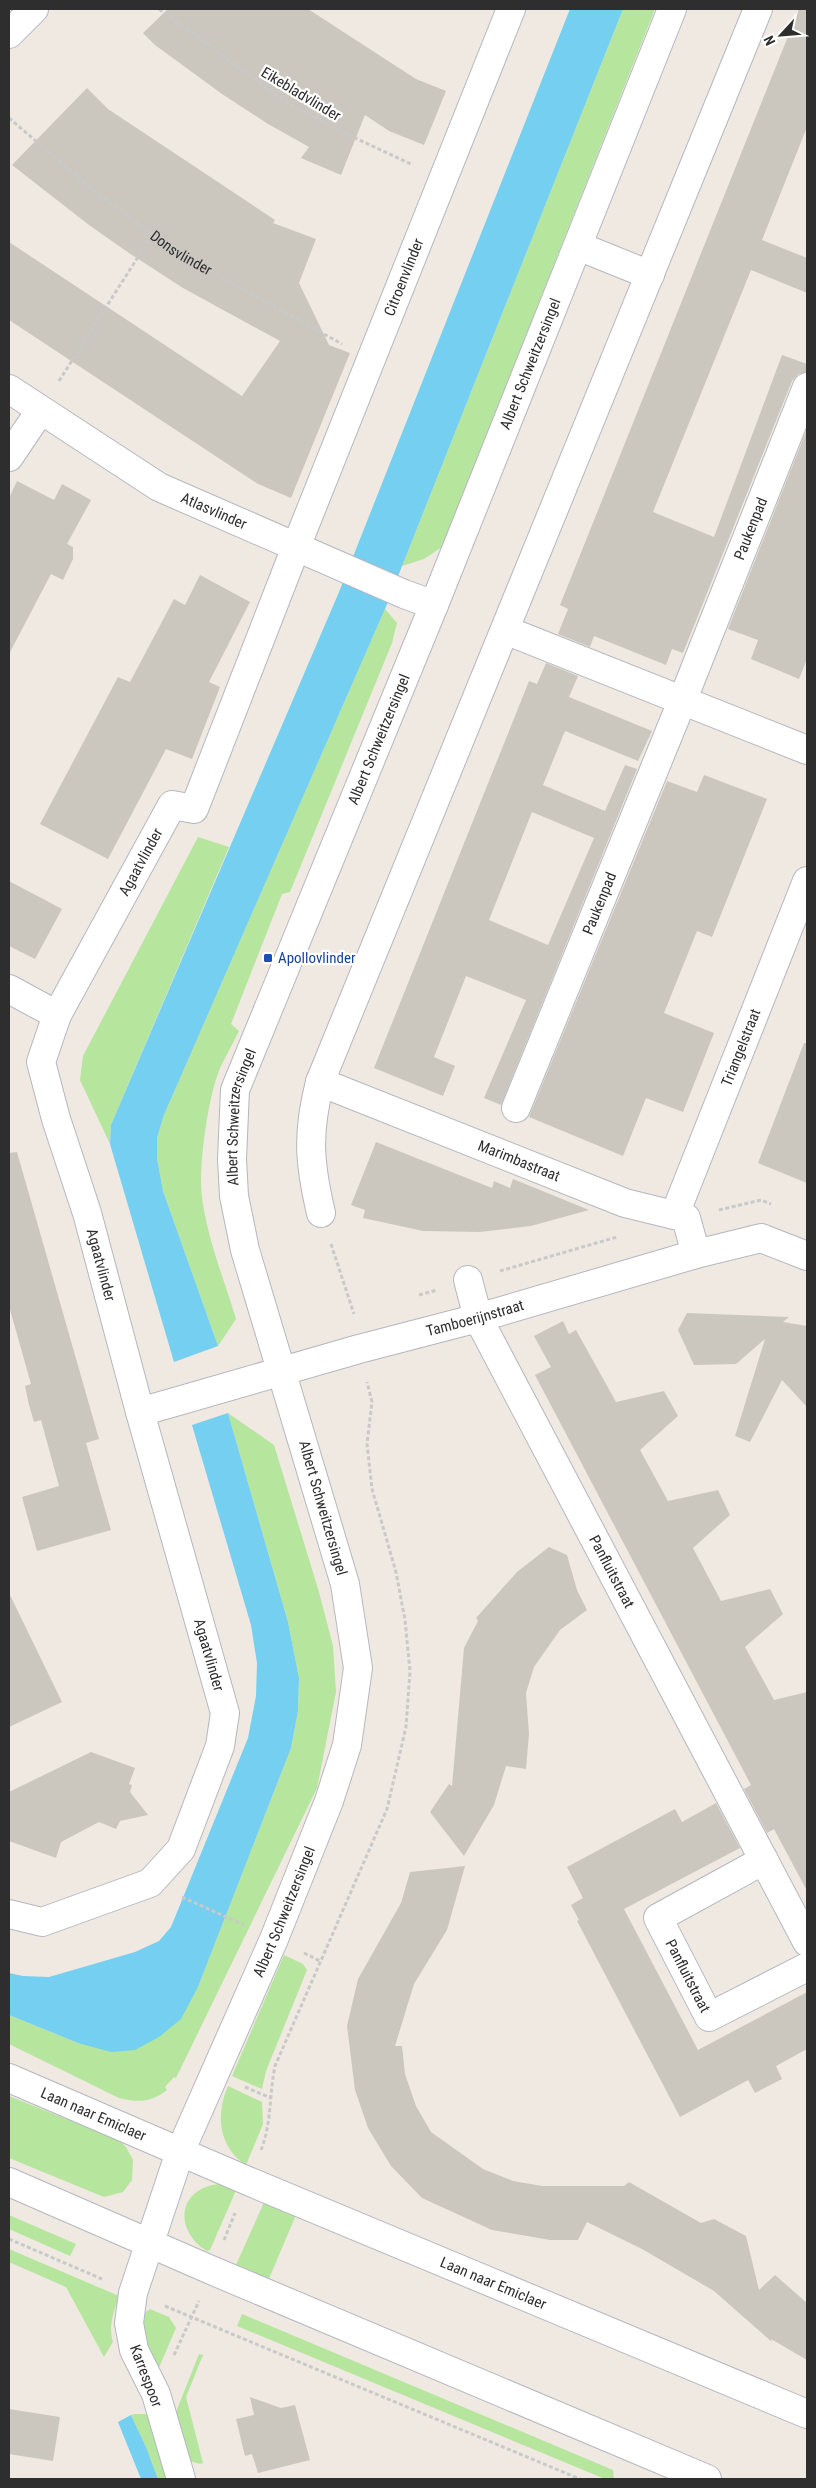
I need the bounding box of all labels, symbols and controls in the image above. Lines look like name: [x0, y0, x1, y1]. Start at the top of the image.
north arrow: [756, 10, 806, 60]
text: N: [760, 33, 778, 48]
street label: Eikebladvlinder: [258, 63, 344, 125]
street label: Donsvlinder: [146, 227, 215, 279]
street label: Citroenvlinder: [380, 235, 428, 319]
street label: Albert Schweitzersingel: [496, 296, 565, 432]
street label: Atlasvlinder: [178, 489, 250, 533]
street label: Paukenpad: [730, 495, 771, 563]
street label: Albert Schweitzersingel: [344, 671, 414, 807]
street label: Agaatvlinder: [115, 825, 167, 899]
street label: Paukenpad: [579, 870, 620, 937]
place label: Apollovlinder: [278, 949, 356, 967]
marker: Apollovlinder: [262, 952, 274, 964]
street label: Triangelstraat: [717, 1006, 764, 1089]
street label: Albert Schweitzersingel: [223, 1046, 260, 1186]
street label: Marimbastraat: [475, 1137, 563, 1185]
street label: Agaatvlinder: [83, 1227, 119, 1304]
street label: Tamboerijnstraat: [424, 1296, 526, 1340]
street label: Albert Schweitzersingel: [295, 1438, 351, 1578]
street label: Panfluitstraat: [585, 1532, 638, 1611]
street label: Agaatvlinder: [190, 1617, 228, 1694]
street label: Albert Schweitzersingel: [249, 1844, 319, 1980]
street label: Panfluitstraat: [662, 1936, 714, 2016]
street label: Laan naar Emiclaer: [38, 2084, 149, 2145]
street label: Laan naar Emiclaer: [438, 2253, 549, 2314]
street label: Karrespoor: [126, 2342, 166, 2410]

